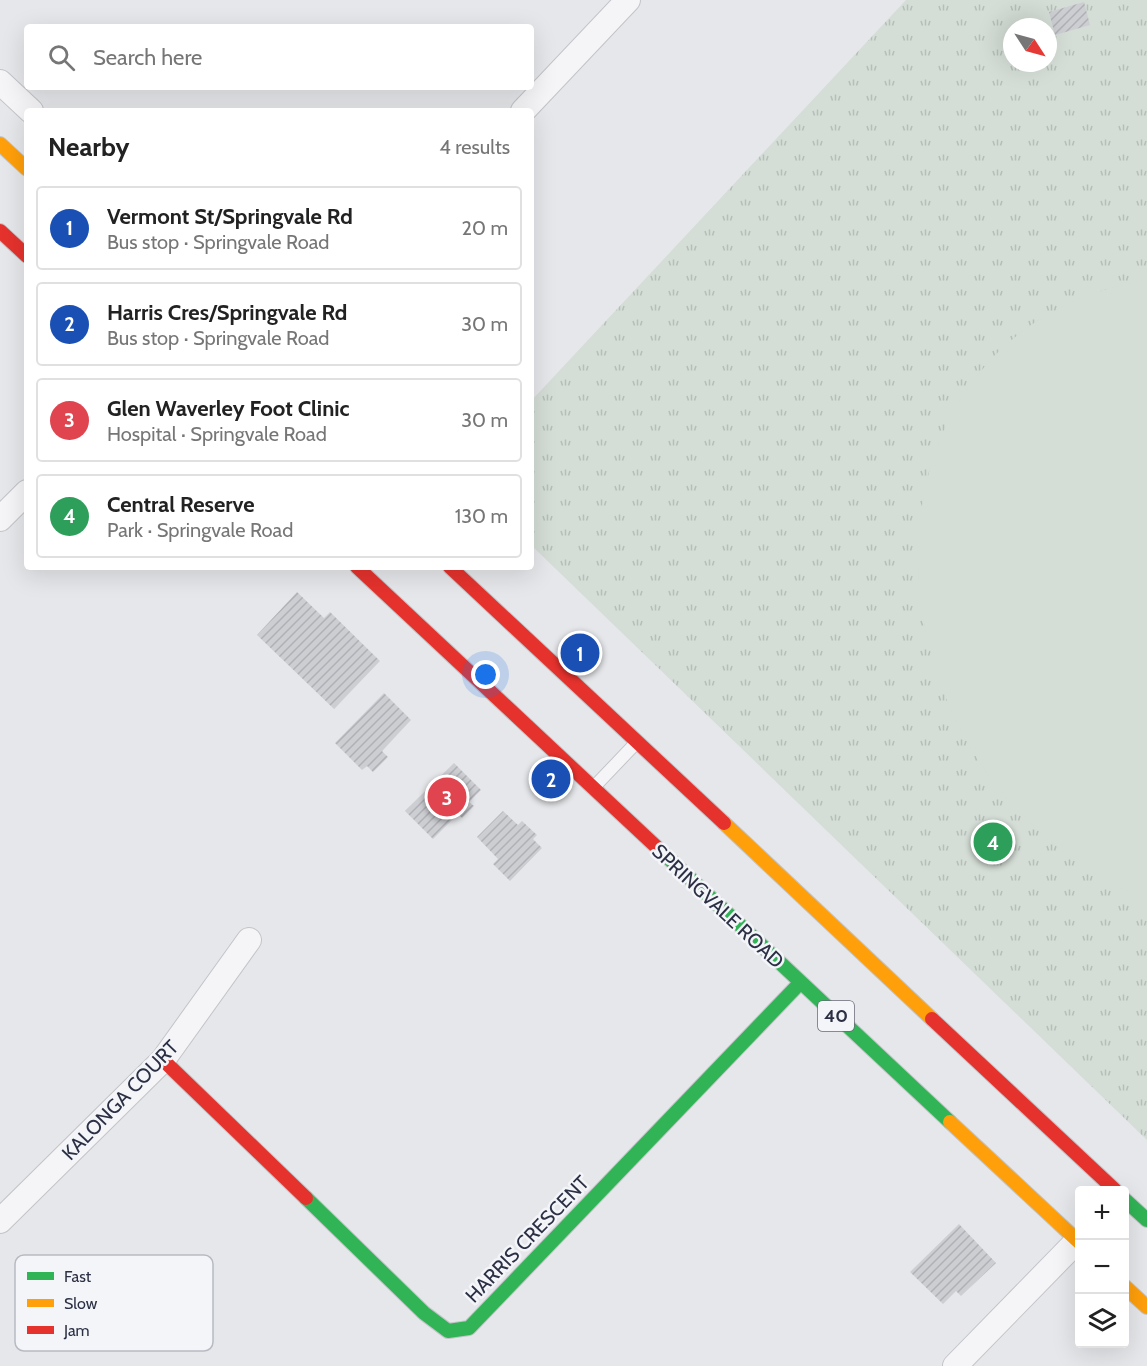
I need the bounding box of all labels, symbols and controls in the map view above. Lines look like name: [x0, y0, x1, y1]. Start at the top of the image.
north arrow: [1003, 18, 1057, 72]
search box: [24, 24, 534, 90]
icon: search: [45, 41, 78, 74]
text: Search here: [93, 44, 202, 71]
text: Nearby: [48, 131, 129, 163]
text: 4 results: [439, 135, 510, 159]
text: Vermont St/Springvale Rd: [107, 203, 353, 230]
text: 1: [66, 216, 73, 240]
text: 20 m: [462, 216, 508, 240]
text: Bus stop · Springvale Road: [107, 230, 329, 254]
text: Harris Cres/Springvale Rd: [107, 299, 347, 326]
text: 2: [64, 312, 75, 336]
text: 30 m: [461, 312, 508, 336]
text: Bus stop · Springvale Road: [107, 326, 329, 350]
text: Glen Waverley Foot Clinic: [107, 395, 350, 422]
text: 3: [64, 408, 75, 432]
text: 30 m: [461, 408, 508, 432]
text: Hospital · Springvale Road: [107, 422, 327, 446]
text: Central Reserve: [107, 491, 255, 518]
text: 4: [63, 504, 76, 528]
text: 130 m: [455, 504, 508, 528]
text: Park · Springvale Road: [107, 518, 293, 542]
pin: 1: [560, 630, 600, 676]
your location: [471, 660, 500, 689]
pin: 2: [532, 756, 570, 802]
pin: 3: [428, 774, 466, 820]
pin: 4: [974, 820, 1012, 864]
street label: SPRINGVALE ROAD: [647, 839, 789, 973]
road number: 40: [818, 1001, 854, 1031]
street label: KALONGA COURT: [57, 1035, 183, 1165]
street label: HARRIS CRESCENT: [460, 1170, 594, 1307]
map controls: [1075, 1186, 1129, 1348]
button: +: [1075, 1186, 1129, 1240]
button: −: [1075, 1240, 1129, 1294]
legend: [15, 1255, 213, 1351]
text: Fast: [64, 1267, 92, 1286]
text: Slow: [64, 1294, 98, 1313]
button: layers: [1075, 1294, 1129, 1348]
text: Jam: [63, 1321, 90, 1340]

